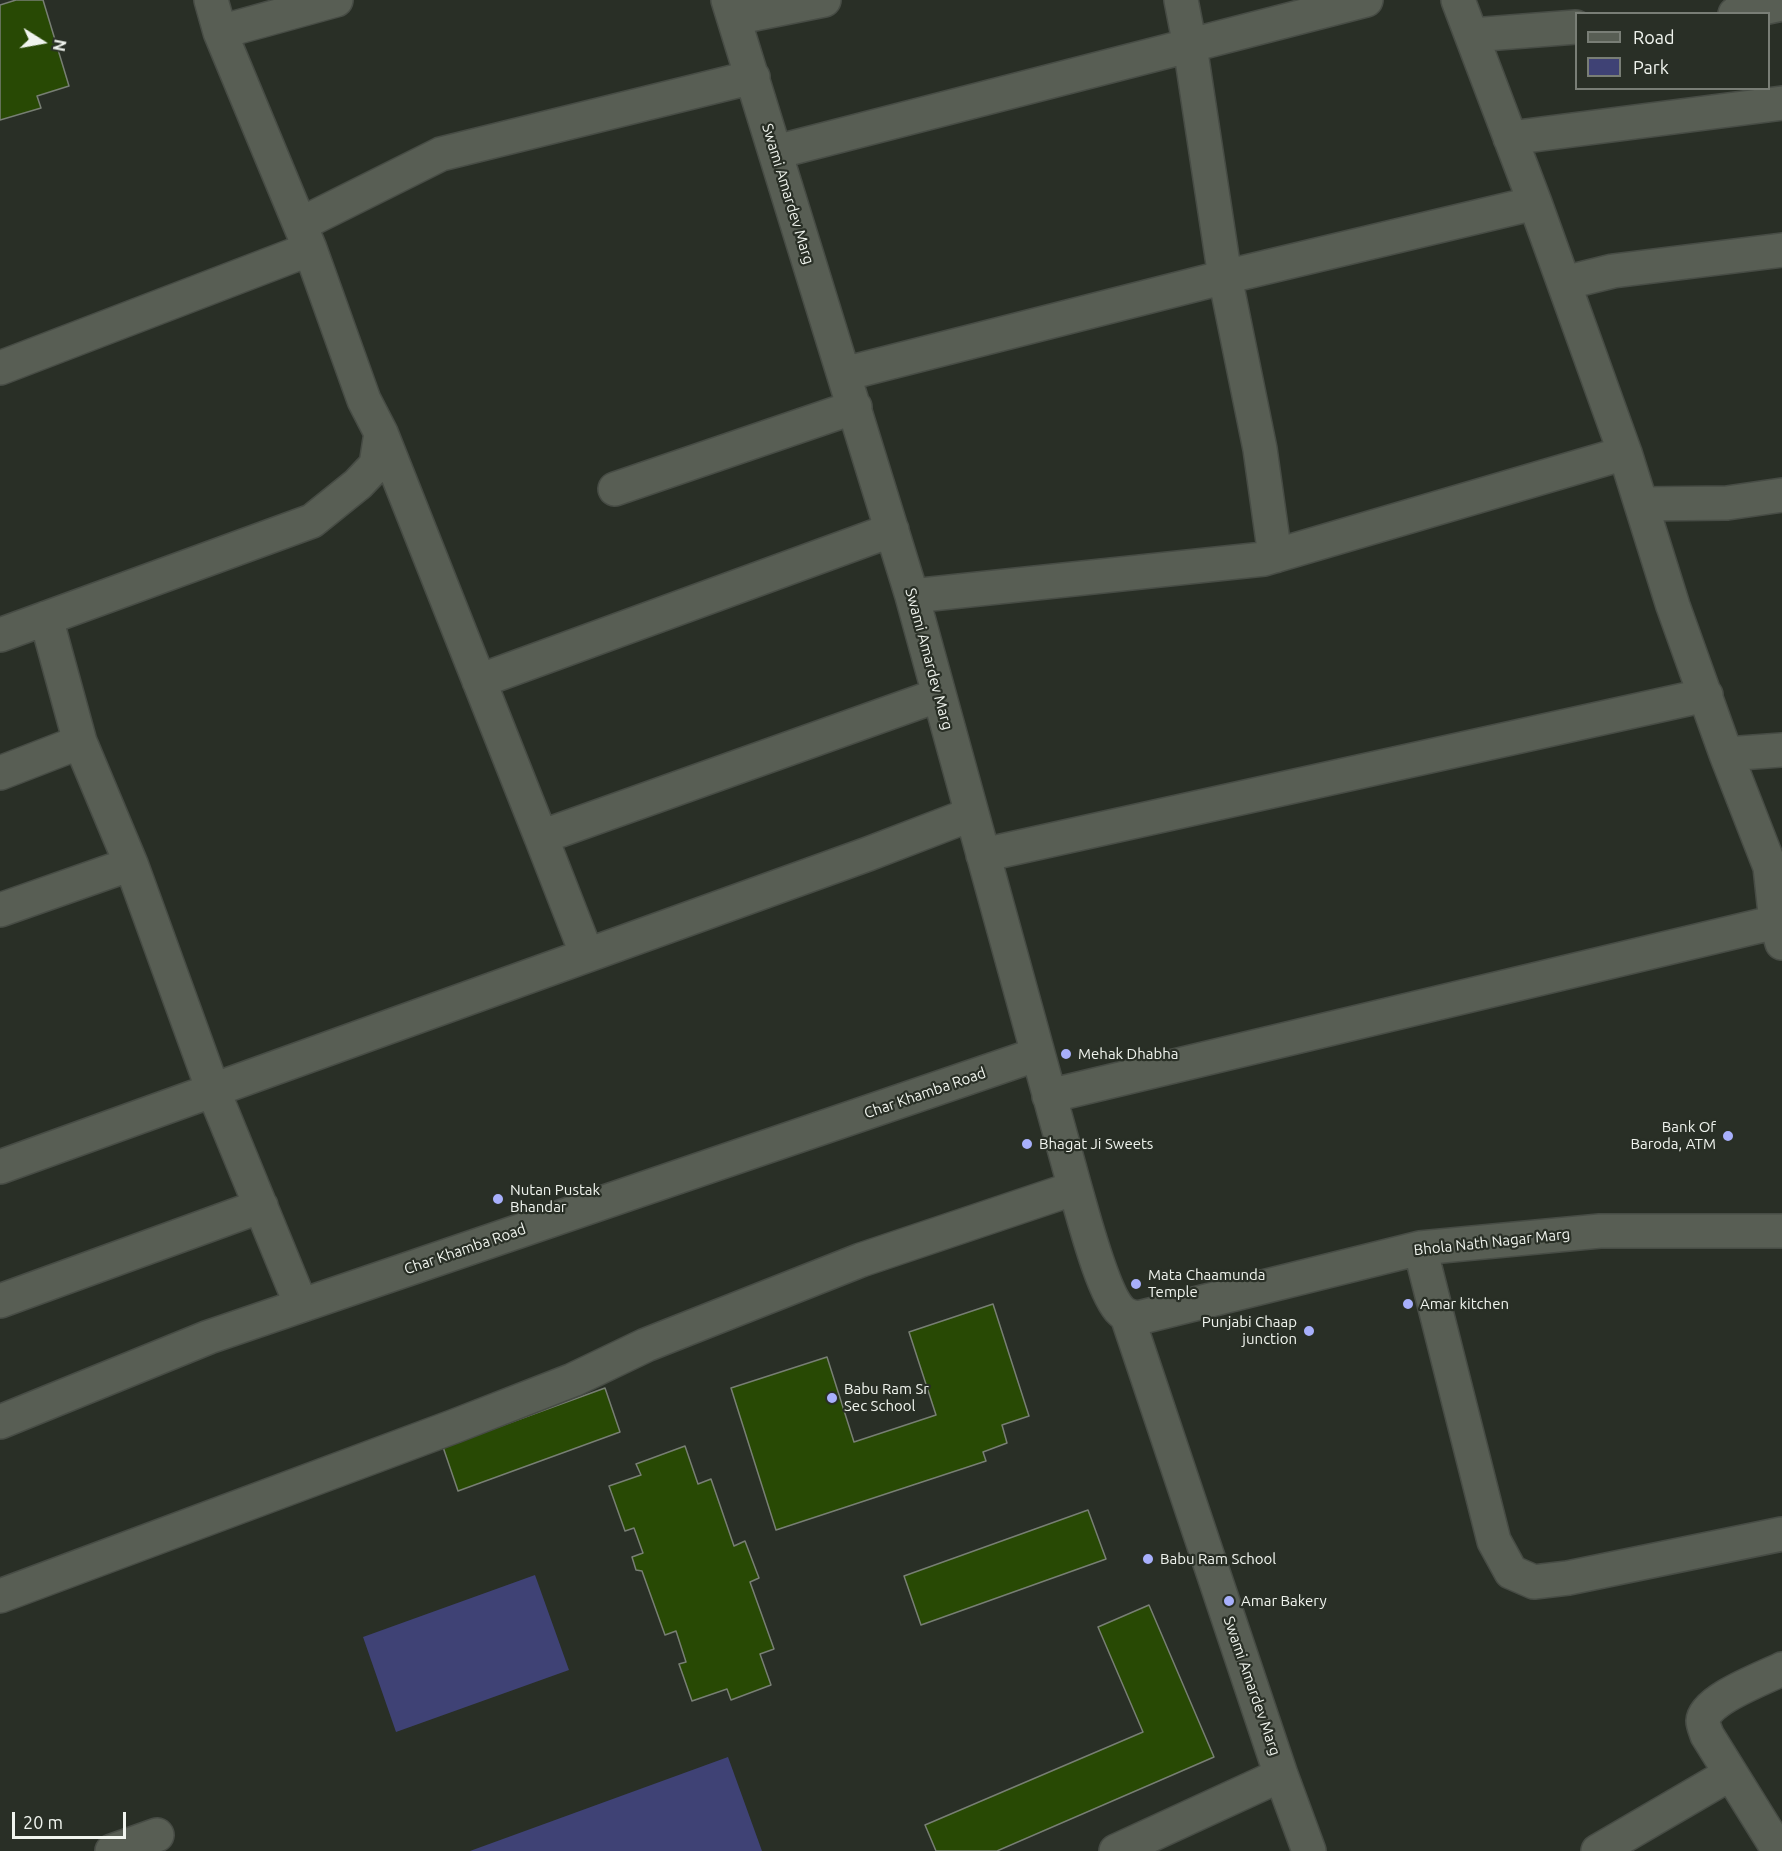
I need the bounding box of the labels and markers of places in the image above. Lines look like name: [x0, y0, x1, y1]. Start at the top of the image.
place label: Mehak Dhabha: [1078, 1045, 1179, 1063]
marker: Mehak Dhabha: [1059, 1047, 1073, 1061]
place label: Bank Of Baroda, ATM: [1630, 1118, 1716, 1153]
marker: Bank Of Baroda, ATM: [1721, 1129, 1735, 1143]
place label: Bhagat Ji Sweets: [1039, 1135, 1153, 1153]
marker: Bhagat Ji Sweets: [1020, 1137, 1034, 1151]
place label: Nutan Pustak Bhandar: [510, 1181, 600, 1216]
marker: Nutan Pustak Bhandar: [491, 1192, 505, 1206]
place label: Mata Chaamunda Temple: [1148, 1266, 1265, 1301]
marker: Mata Chaamunda Temple: [1129, 1277, 1143, 1291]
place label: Amar kitchen: [1420, 1295, 1509, 1313]
marker: Amar kitchen: [1401, 1297, 1415, 1311]
place label: Punjabi Chaap junction: [1202, 1313, 1297, 1348]
marker: Punjabi Chaap junction: [1302, 1324, 1316, 1338]
place label: Babu Ram Sr Sec School: [844, 1380, 929, 1415]
marker: Babu Ram Sr Sec School: [825, 1391, 839, 1405]
place label: Babu Ram School: [1160, 1550, 1276, 1568]
marker: Babu Ram School: [1141, 1552, 1155, 1566]
place label: Amar Bakery: [1241, 1592, 1327, 1610]
marker: Amar Bakery: [1222, 1594, 1236, 1608]

